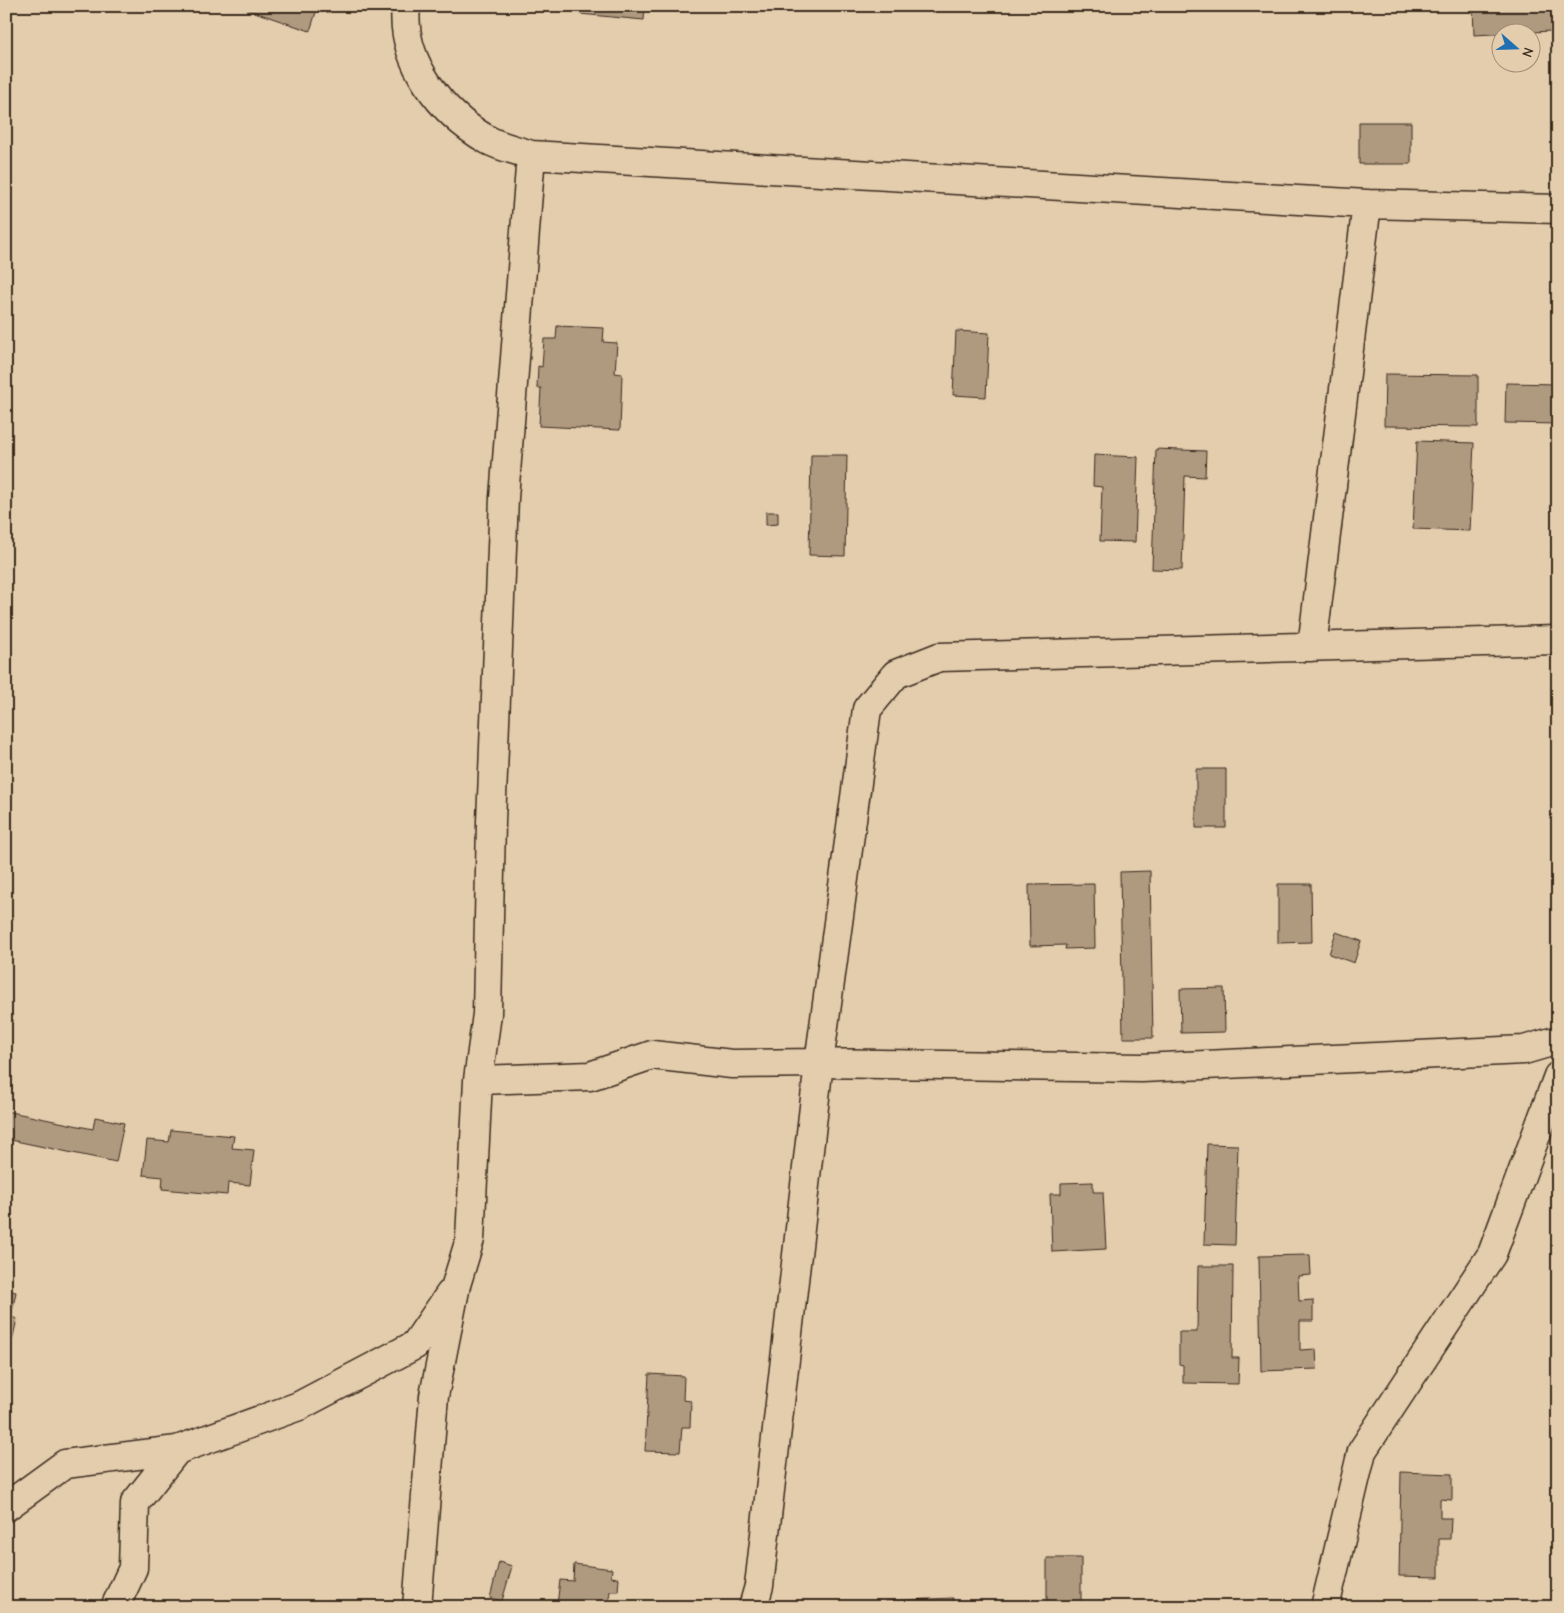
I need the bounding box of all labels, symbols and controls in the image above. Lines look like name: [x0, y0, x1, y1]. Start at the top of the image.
north arrow: [1492, 22, 1542, 72]
text: N: [1518, 45, 1537, 59]

